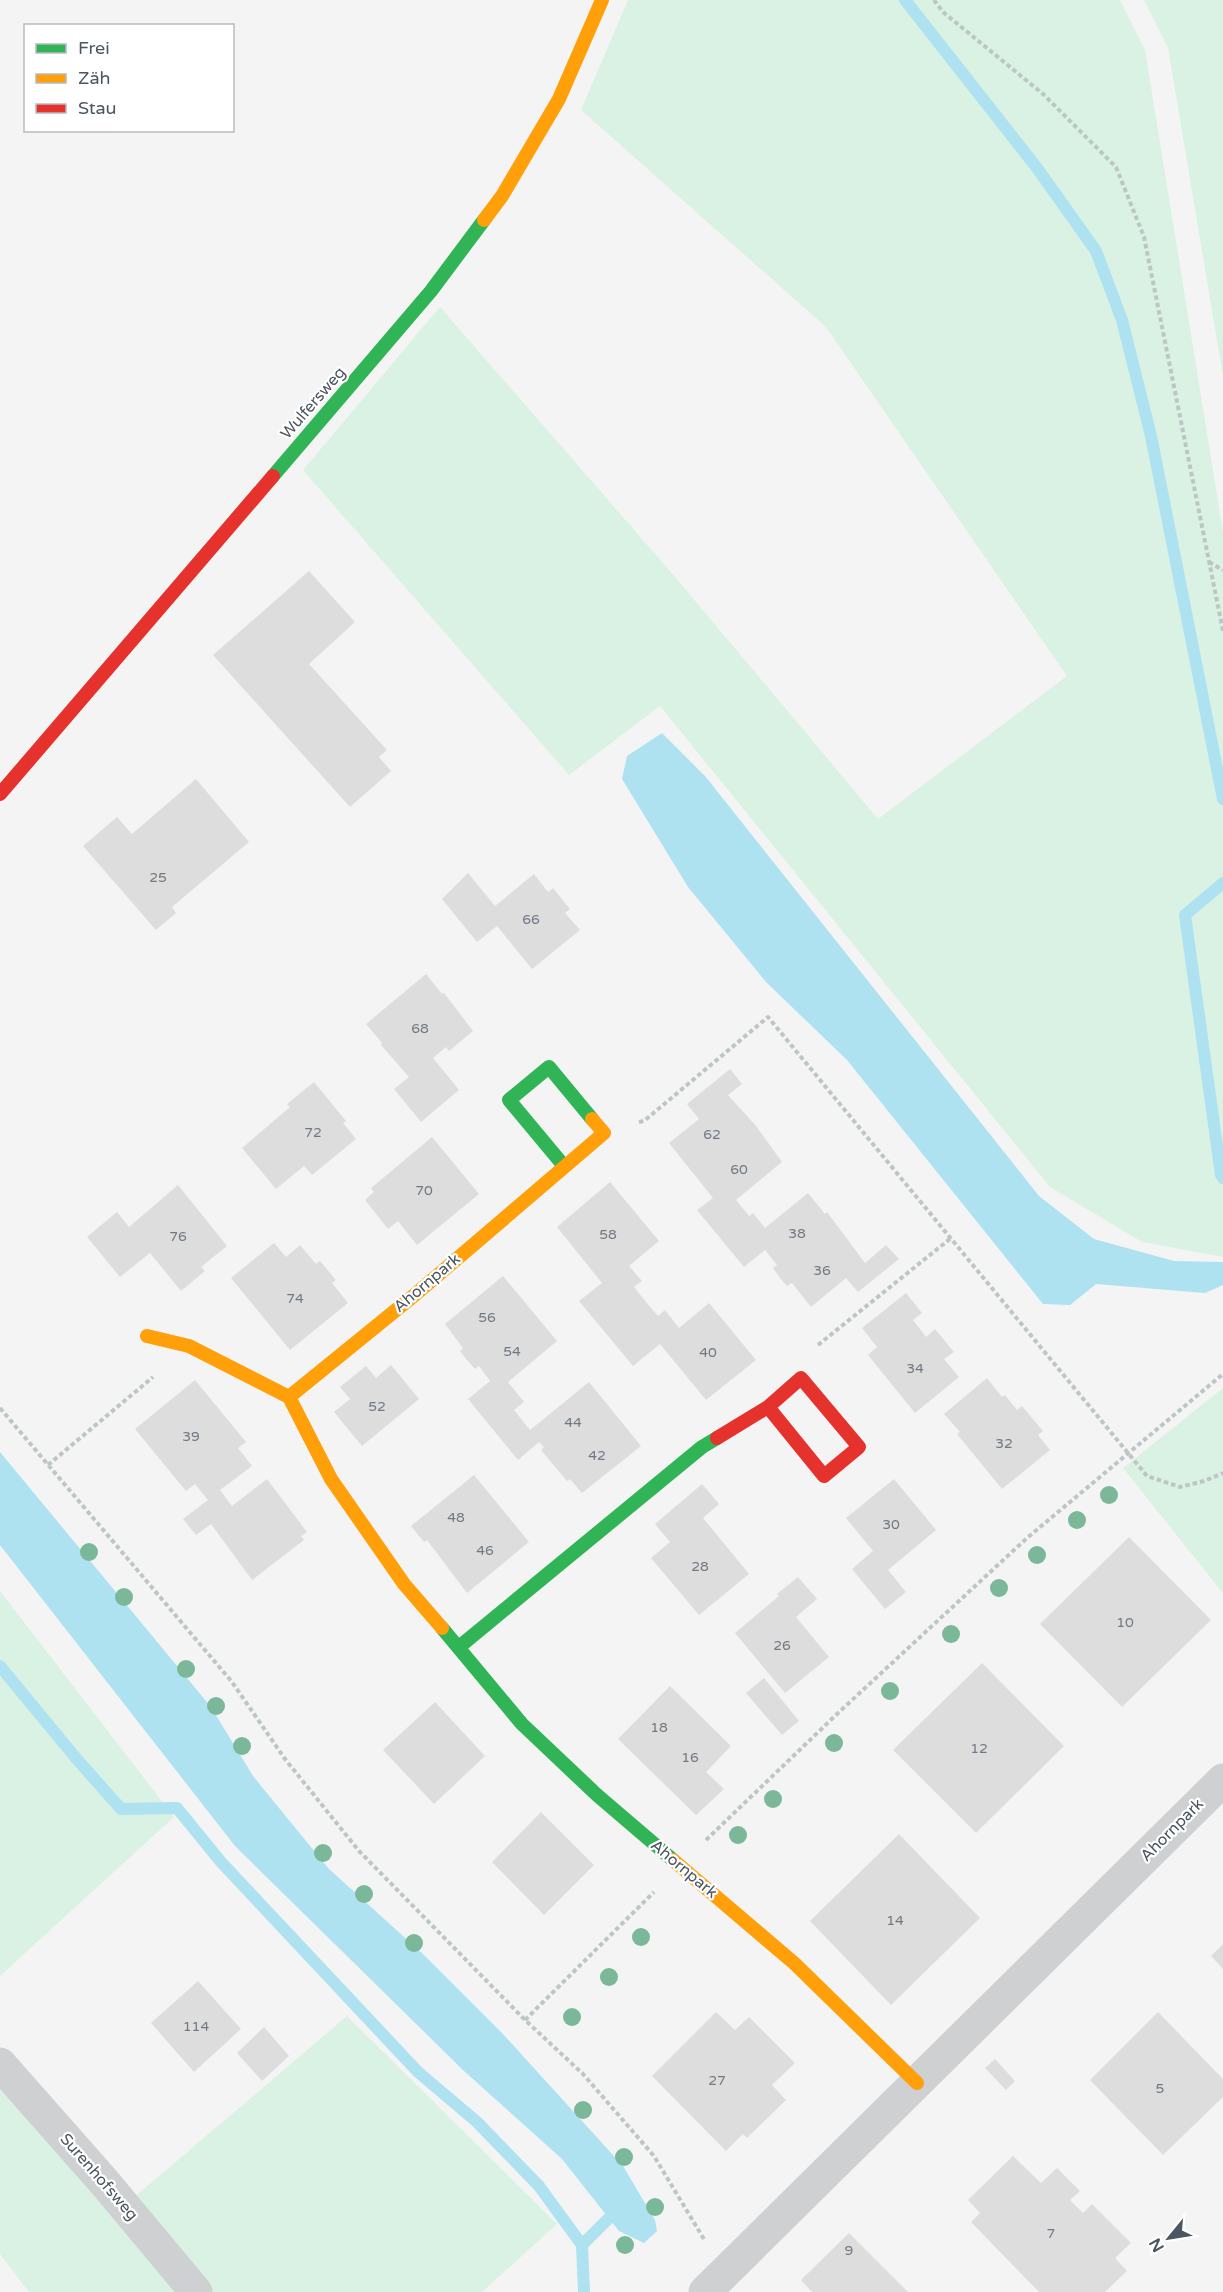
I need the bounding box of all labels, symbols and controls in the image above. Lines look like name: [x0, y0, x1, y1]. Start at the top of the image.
legend: [24, 24, 234, 132]
text: Frei: [78, 37, 110, 59]
text: Zäh: [78, 67, 111, 89]
text: Stau: [78, 97, 117, 119]
street label: Wulfersweg: [276, 363, 350, 443]
house number: 25: [149, 869, 167, 886]
house number: 66: [522, 911, 540, 928]
house number: 68: [411, 1020, 429, 1037]
house number: 72: [304, 1124, 322, 1141]
house number: 62: [703, 1126, 721, 1143]
house number: 60: [730, 1161, 748, 1178]
house number: 70: [415, 1182, 433, 1199]
house number: 38: [788, 1225, 806, 1242]
house number: 58: [599, 1226, 617, 1243]
house number: 76: [169, 1228, 187, 1245]
street label: Ahornpark: [389, 1249, 465, 1317]
house number: 36: [813, 1262, 831, 1279]
house number: 74: [286, 1290, 304, 1307]
house number: 56: [478, 1309, 496, 1326]
house number: 54: [503, 1343, 521, 1360]
house number: 40: [699, 1344, 717, 1361]
house number: 34: [906, 1360, 924, 1377]
house number: 52: [368, 1398, 386, 1415]
house number: 44: [564, 1414, 582, 1431]
house number: 39: [182, 1428, 200, 1445]
house number: 32: [995, 1435, 1013, 1452]
house number: 42: [588, 1447, 606, 1464]
house number: 48: [447, 1509, 465, 1526]
house number: 30: [882, 1516, 900, 1533]
house number: 46: [476, 1542, 494, 1559]
house number: 28: [691, 1558, 709, 1575]
house number: 10: [1116, 1614, 1134, 1631]
house number: 26: [773, 1637, 791, 1654]
house number: 18: [650, 1719, 668, 1736]
house number: 12: [970, 1740, 988, 1757]
house number: 16: [681, 1749, 699, 1766]
street label: Ahornpark: [1136, 1794, 1208, 1866]
street label: Ahornpark: [646, 1835, 722, 1903]
house number: 14: [886, 1912, 904, 1929]
house number: 114: [183, 2018, 209, 2035]
house number: 27: [708, 2072, 726, 2089]
house number: 5: [1156, 2080, 1164, 2097]
street label: Surenhofsweg: [56, 2129, 142, 2225]
north arrow: [1139, 2208, 1199, 2268]
house number: 7: [1047, 2225, 1055, 2242]
text: N: [1145, 2234, 1169, 2256]
house number: 9: [845, 2242, 853, 2259]

